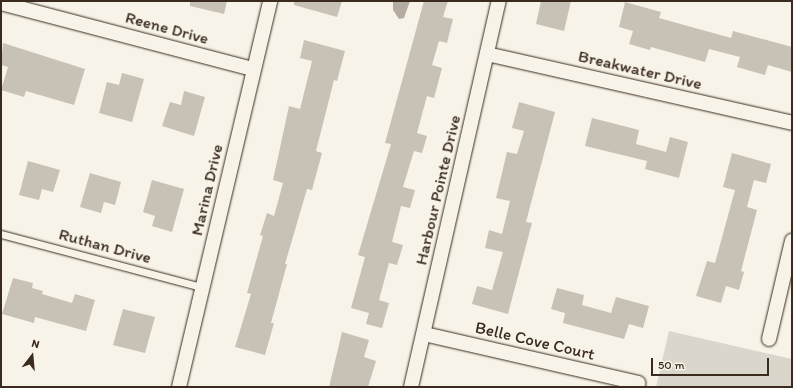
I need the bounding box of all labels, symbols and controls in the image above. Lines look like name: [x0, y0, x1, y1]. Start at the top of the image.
street label: Reene Drive: [123, 7, 211, 49]
street label: Breakwater Drive: [576, 46, 704, 94]
street label: Harbour Pointe Drive: [411, 113, 465, 267]
street label: Marina Drive: [187, 142, 227, 238]
street label: Ruthan Drive: [57, 224, 153, 268]
street label: Belle Cove Court: [473, 317, 597, 365]
north arrow: [12, 336, 52, 376]
text: N: [30, 337, 41, 351]
scale bar: [653, 350, 771, 376]
text: 50 m: [658, 358, 684, 372]

